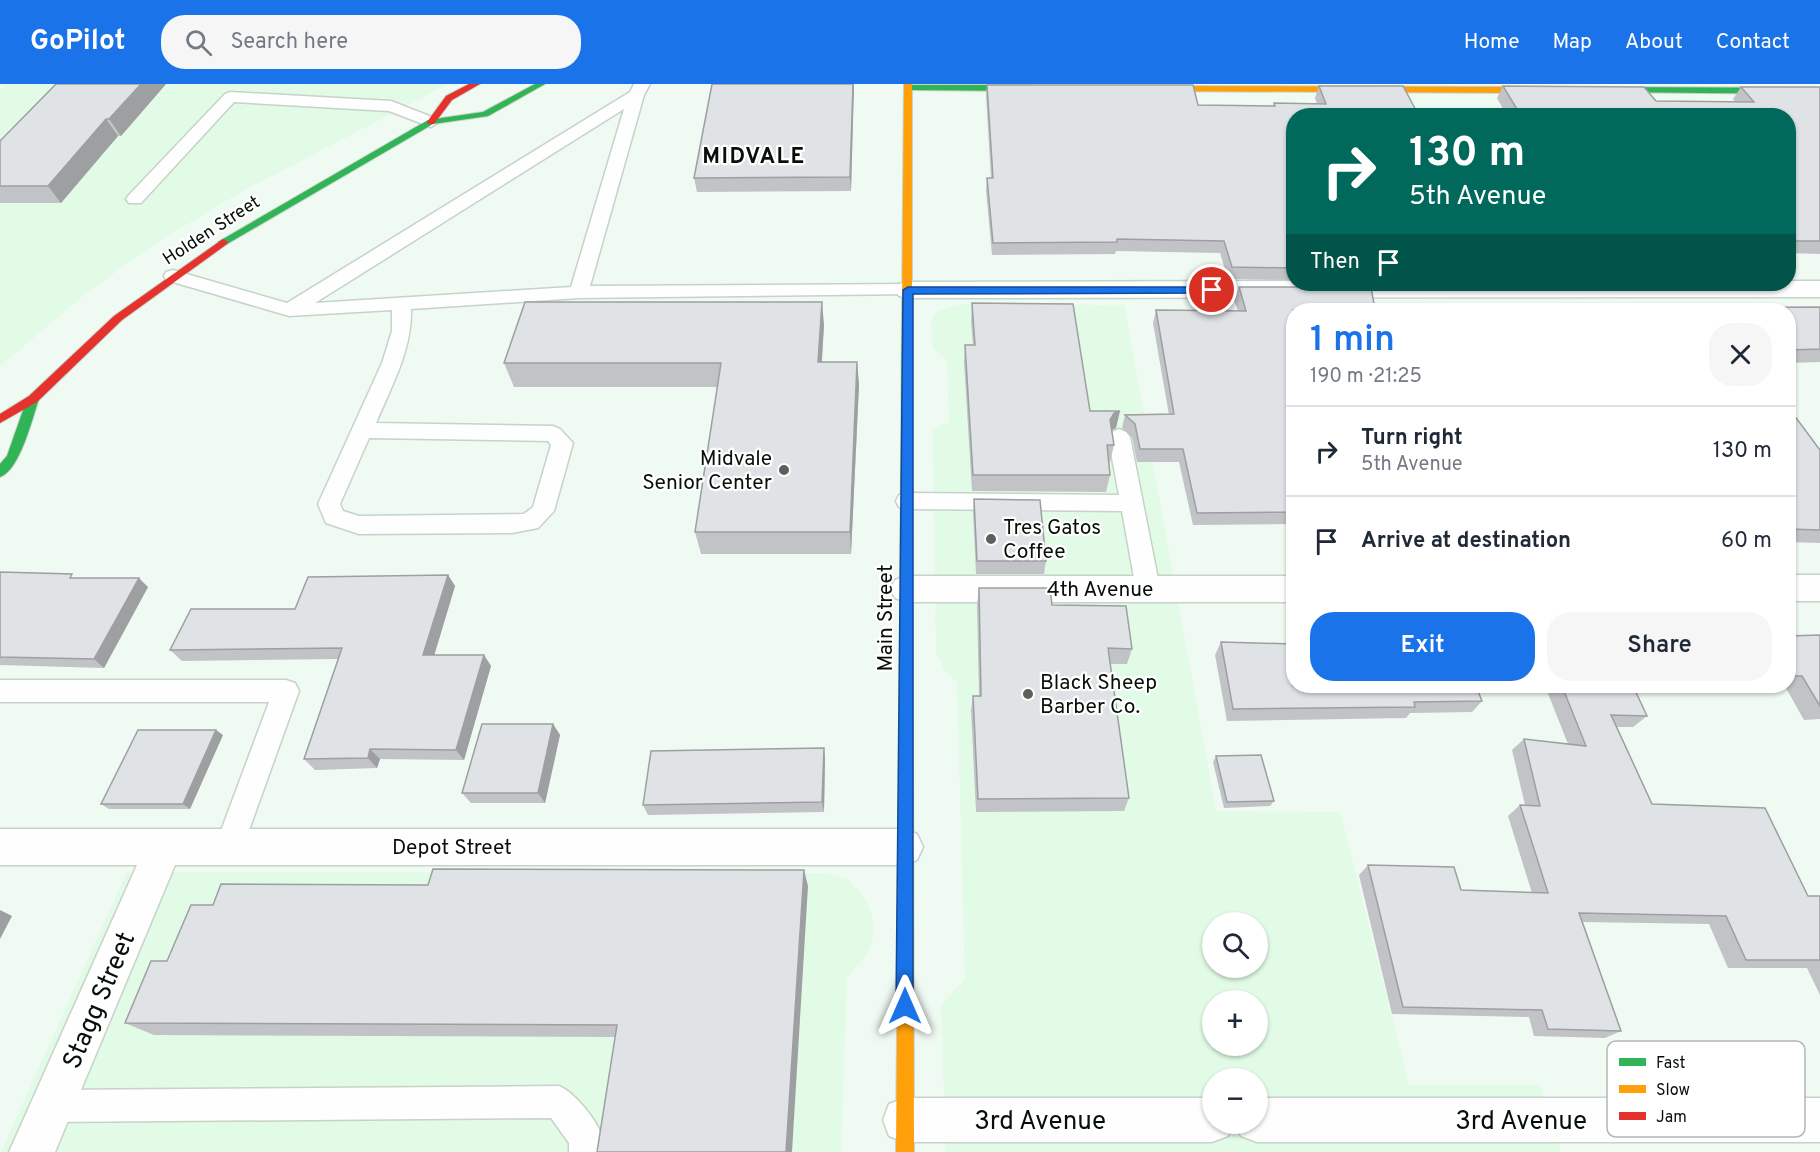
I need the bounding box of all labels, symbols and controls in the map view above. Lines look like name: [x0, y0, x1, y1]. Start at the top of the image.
search box: [161, 15, 581, 69]
text: GoPilot: [30, 24, 125, 60]
icon: search: [182, 26, 215, 59]
text: Search here: [230, 29, 348, 56]
text: Home: [1464, 29, 1520, 56]
text: Map: [1553, 29, 1592, 56]
text: About: [1625, 29, 1683, 56]
text: Contact: [1716, 29, 1790, 56]
text: 130 m: [1409, 128, 1525, 181]
icon: right: [1310, 132, 1388, 210]
district label: MIDVALE: [702, 144, 806, 171]
text: 5th Avenue: [1409, 180, 1546, 214]
street label: Holden Street: [159, 191, 265, 271]
icon: arrive: [1372, 246, 1405, 279]
text: Then: [1310, 249, 1360, 276]
pin: [1186, 264, 1237, 315]
icon: arrive: [1195, 273, 1228, 306]
text: 1 min: [1310, 318, 1395, 364]
button: close: [1709, 323, 1772, 386]
text: 190 m · 21:25: [1310, 364, 1422, 390]
text: Turn right: [1361, 425, 1463, 452]
icon: right: [1310, 435, 1343, 468]
text: 130 m: [1713, 438, 1772, 465]
place label: Midvale Senior Center: [642, 446, 772, 497]
text: 5th Avenue: [1361, 452, 1463, 478]
marker: Midvale Senior Center: [777, 463, 791, 477]
place label: Tres Gatos Coffee: [1003, 515, 1101, 566]
icon: arrive: [1310, 525, 1343, 558]
text: Arrive at destination: [1361, 528, 1571, 555]
text: 60 m: [1721, 528, 1772, 555]
marker: Tres Gatos Coffee: [984, 532, 998, 546]
street label: Main Street: [873, 564, 900, 672]
street label: 4th Avenue: [1047, 577, 1153, 604]
button: Exit: [1310, 612, 1535, 681]
button: Share: [1547, 612, 1772, 681]
place label: Black Sheep Barber Co.: [1040, 670, 1157, 721]
marker: Black Sheep Barber Co.: [1021, 687, 1035, 701]
street label: Depot Street: [392, 835, 512, 862]
map controls: [1202, 912, 1268, 1134]
button: search: [1202, 912, 1268, 978]
street label: Stagg Street: [57, 927, 144, 1075]
position arrow: [873, 974, 937, 1038]
button: +: [1202, 990, 1268, 1056]
legend: [1607, 1041, 1805, 1137]
text: Fast: [1656, 1054, 1686, 1074]
button: −: [1202, 1068, 1268, 1134]
text: Slow: [1656, 1081, 1690, 1101]
street label: 3rd Avenue: [974, 1106, 1106, 1139]
street label: 3rd Avenue: [1455, 1106, 1587, 1139]
text: Jam: [1656, 1108, 1687, 1128]

